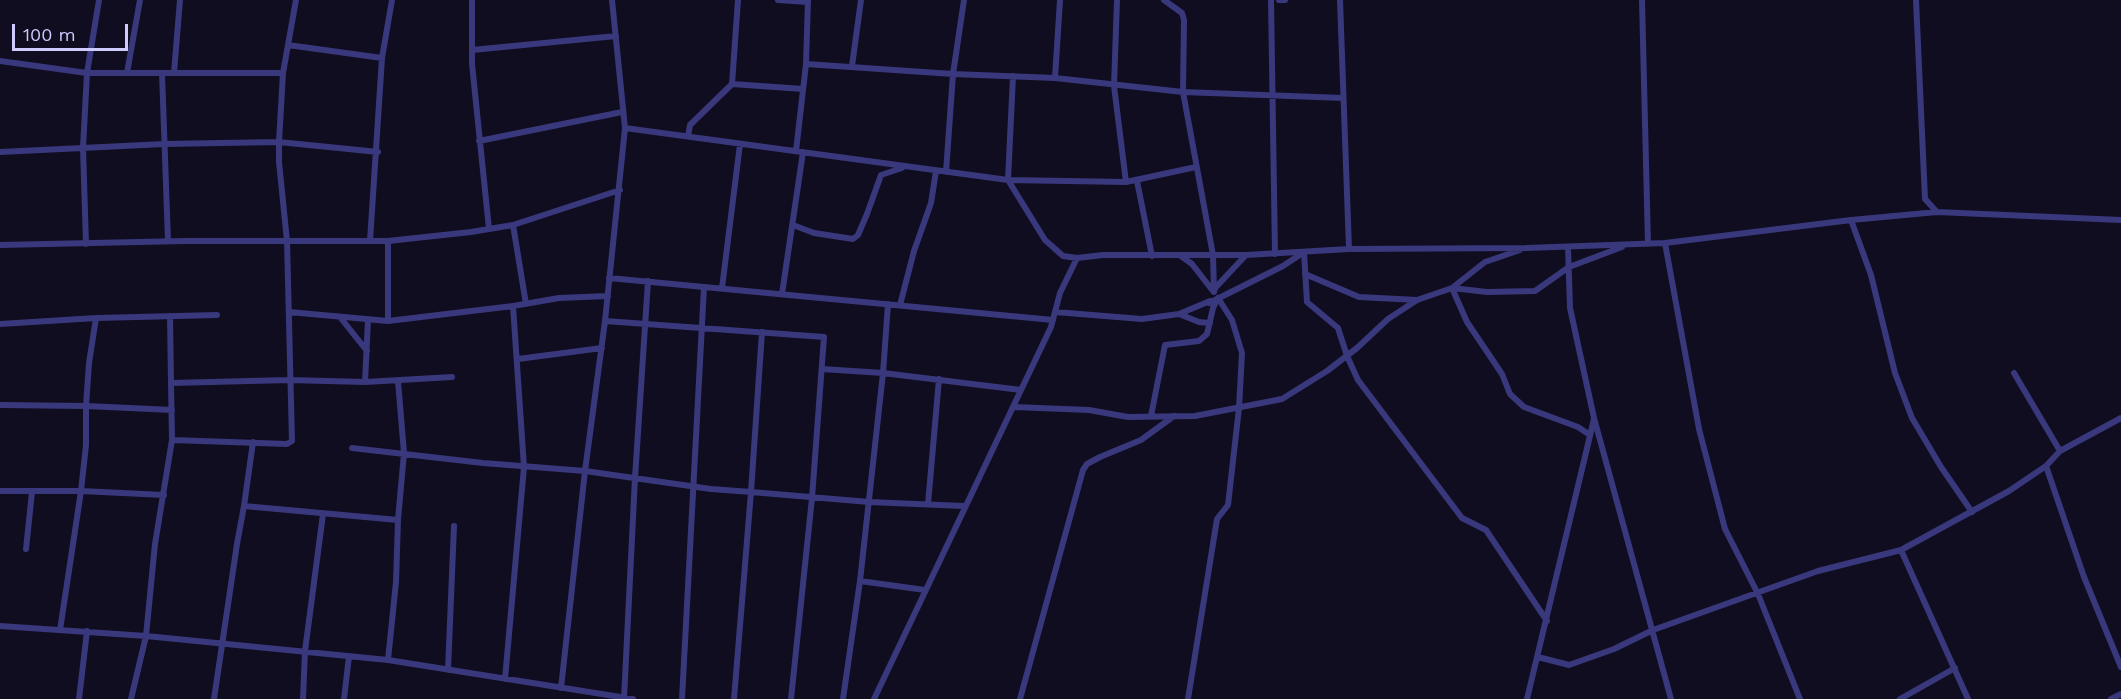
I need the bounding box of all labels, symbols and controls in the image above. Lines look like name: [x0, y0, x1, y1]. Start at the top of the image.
scale bar: [15, 12, 130, 50]
text: 100 m: [23, 24, 76, 45]

